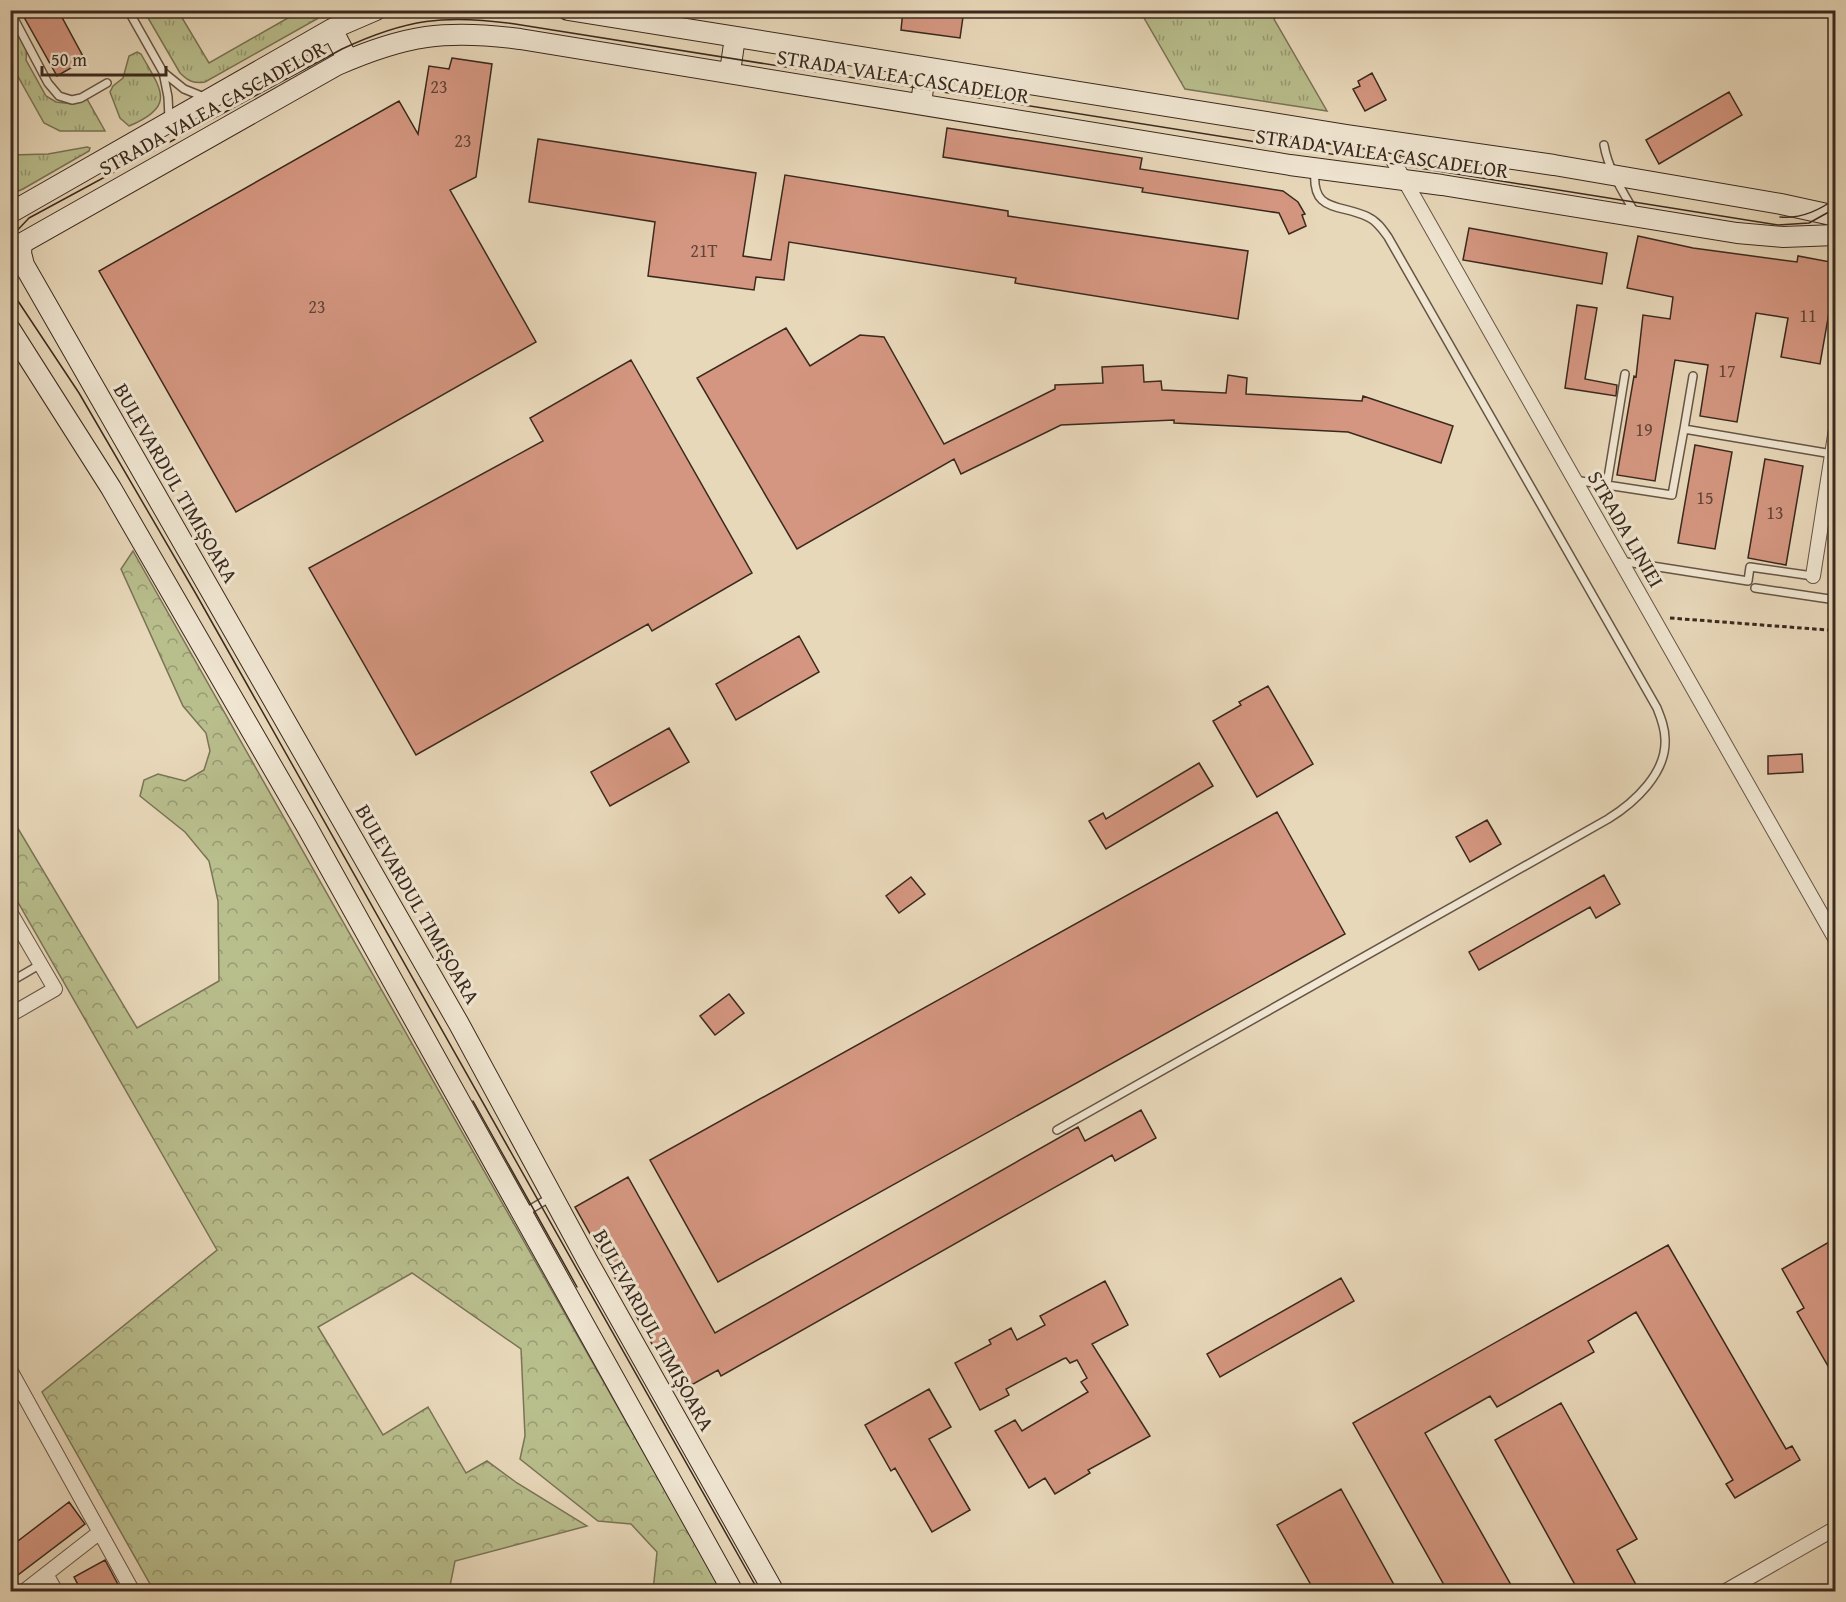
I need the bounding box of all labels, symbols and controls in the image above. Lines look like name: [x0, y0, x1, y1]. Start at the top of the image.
street label: STRADA VALEA CASCADELOR: [93, 32, 332, 183]
scale bar: [42, 39, 166, 77]
street label: STRADA VALEA CASCADELOR: [775, 41, 1032, 111]
text: 50 m: [51, 46, 87, 73]
house number: 23: [430, 73, 448, 100]
street label: STRADA VALEA CASCADELOR: [1254, 120, 1511, 186]
house number: 23: [454, 127, 472, 154]
house number: 21T: [690, 237, 718, 264]
house number: 23: [308, 293, 326, 320]
house number: 11: [1799, 302, 1817, 329]
house number: 17: [1718, 357, 1736, 384]
street label: BULEVARDUL TIMIȘOARA: [106, 377, 246, 589]
house number: 19: [1635, 416, 1653, 443]
street label: STRADA LINIEI: [1580, 465, 1672, 593]
house number: 15: [1696, 484, 1714, 511]
house number: 13: [1766, 499, 1784, 526]
street label: BULEVARDUL TIMIȘOARA: [348, 798, 488, 1010]
street label: BULEVARDUL TIMIȘOARA: [586, 1223, 723, 1437]

